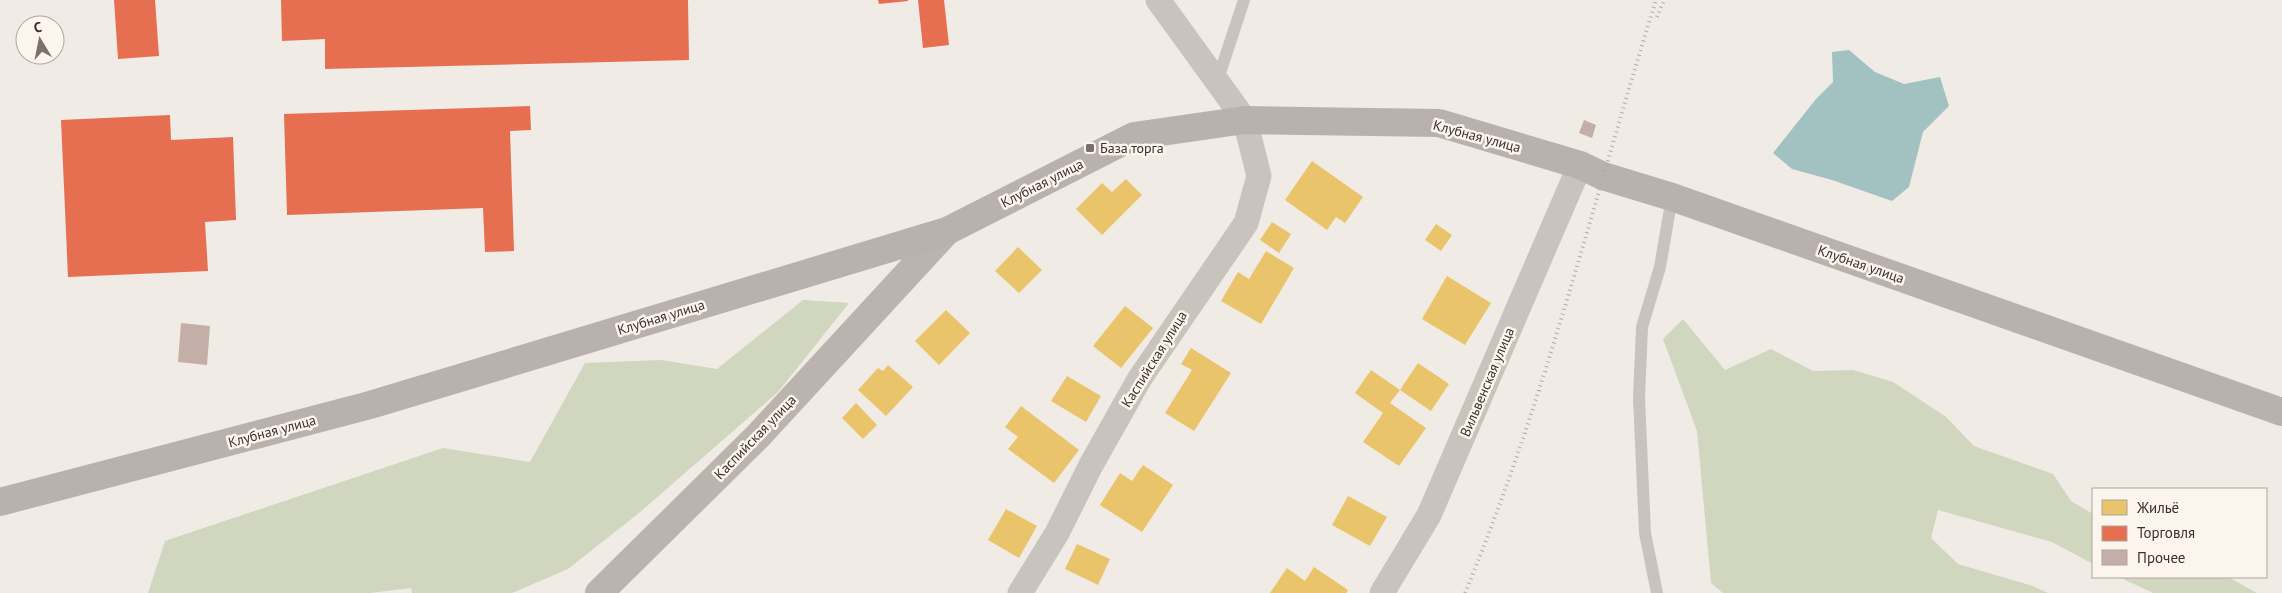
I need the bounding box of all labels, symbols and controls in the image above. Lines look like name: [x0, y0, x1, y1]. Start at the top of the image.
north arrow: [15, 15, 65, 65]
text: С: [32, 18, 43, 37]
street label: Клубная улица: [1431, 116, 1523, 156]
place label: База торга: [1100, 139, 1164, 157]
marker: База торга: [1084, 142, 1096, 154]
street label: Клубная улица: [998, 154, 1086, 211]
street label: Клубная улица: [1815, 241, 1907, 287]
street label: Клубная улица: [615, 295, 707, 339]
street label: Каспийская улица: [1117, 307, 1191, 411]
street label: Вильвенская улица: [1456, 325, 1518, 439]
street label: Каспийская улица: [710, 391, 800, 483]
street label: Клубная улица: [226, 411, 318, 451]
legend: [2092, 488, 2267, 578]
text: Жильё: [2136, 498, 2179, 517]
text: Торговля: [2137, 523, 2195, 542]
text: Прочее: [2137, 548, 2185, 567]

